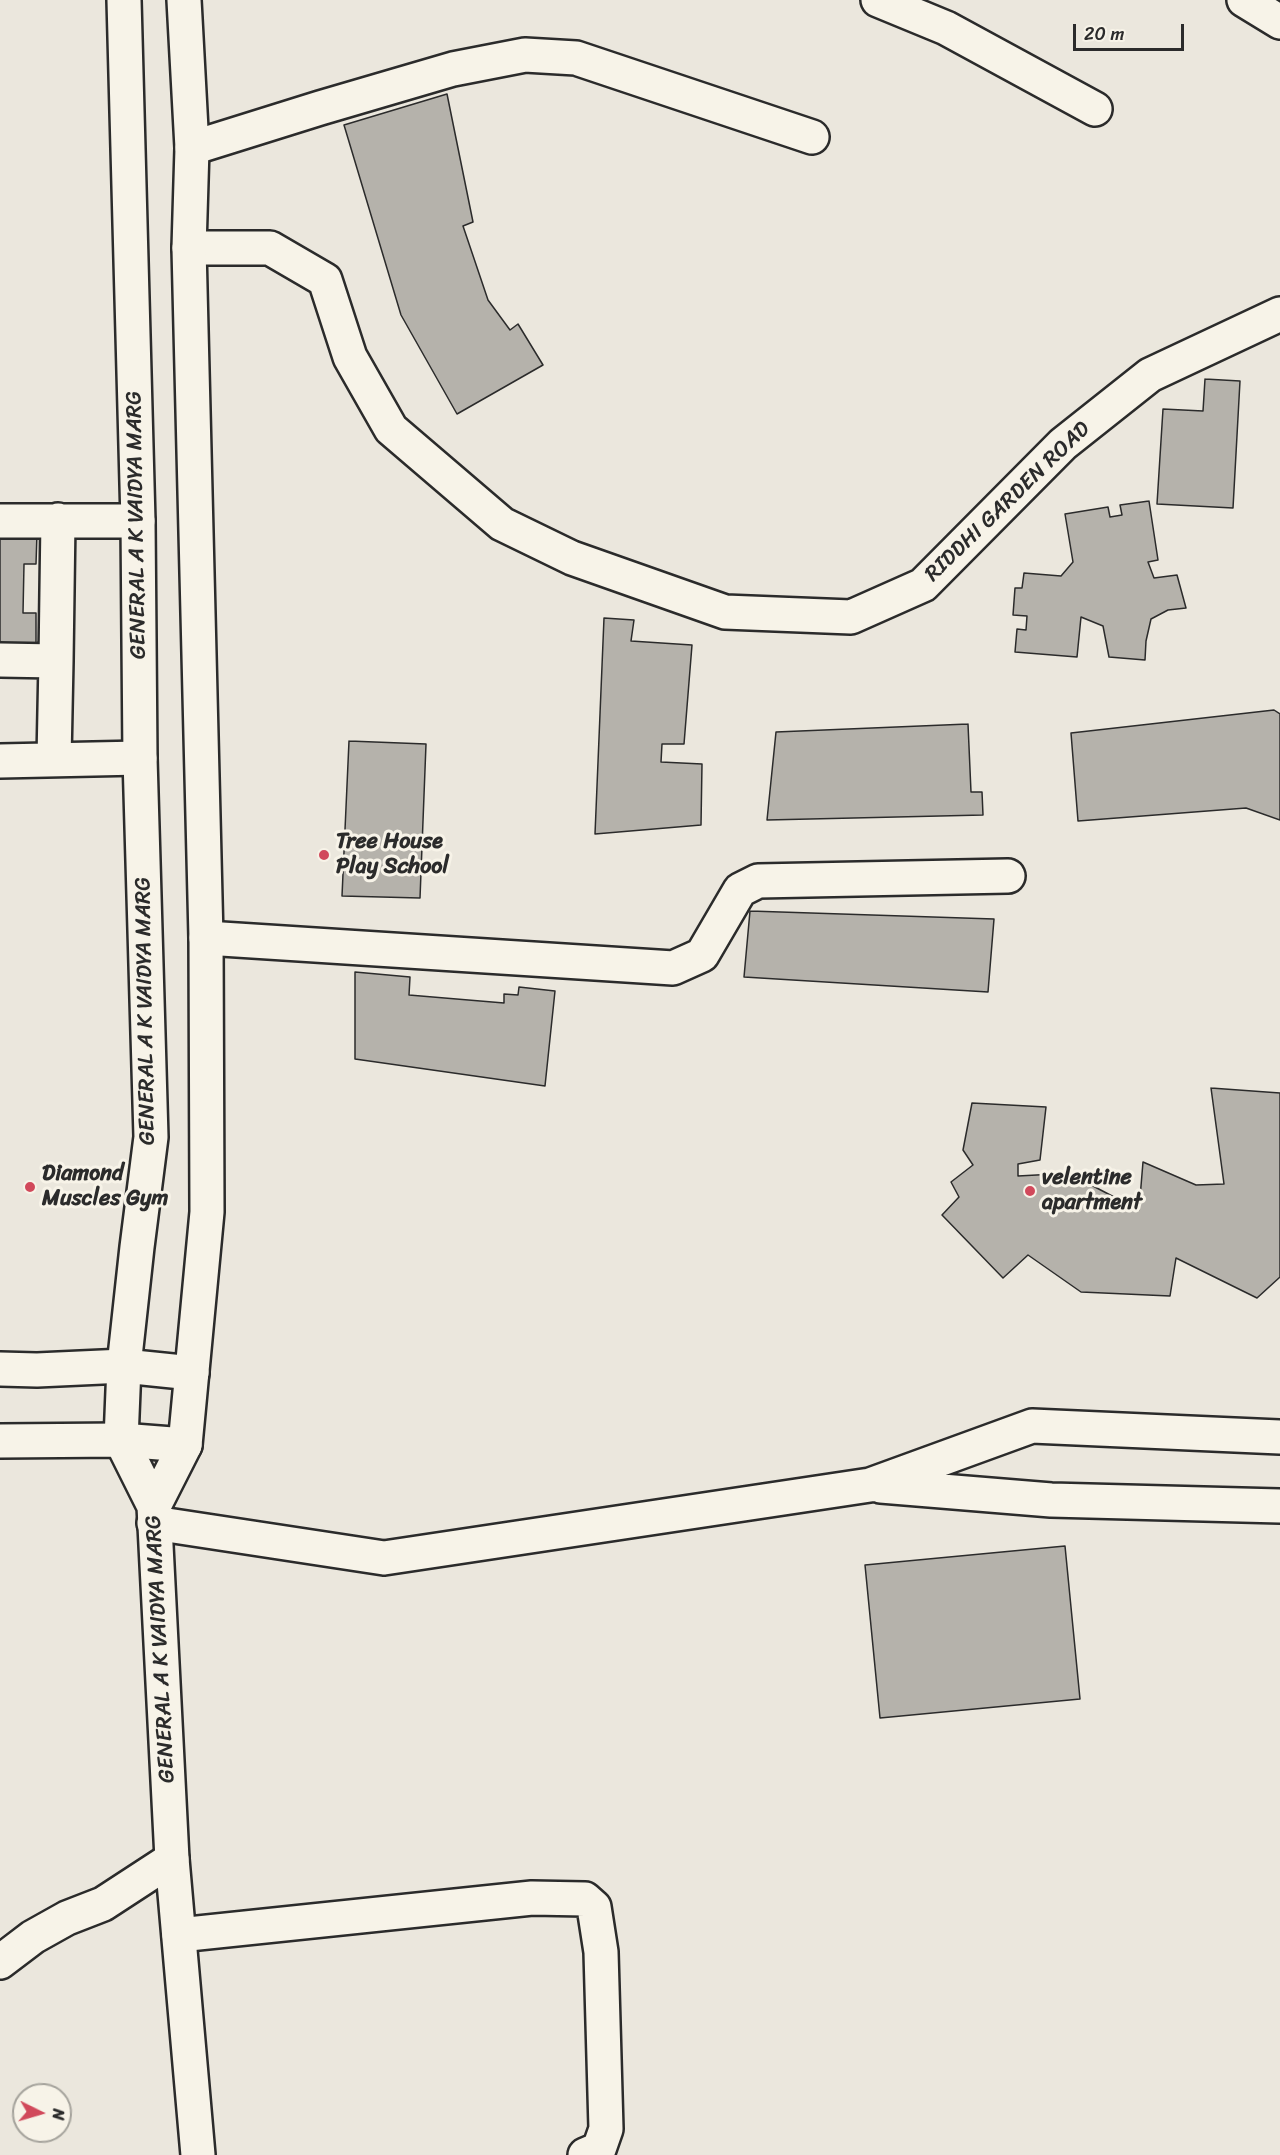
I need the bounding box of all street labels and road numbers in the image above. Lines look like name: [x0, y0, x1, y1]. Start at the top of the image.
street label: GENERAL A K VAIDYA MARG: [121, 391, 153, 659]
street label: RIDDHI GARDEN ROAD: [920, 416, 1096, 588]
street label: GENERAL A K VAIDYA MARG: [130, 877, 162, 1145]
street label: GENERAL A K VAIDYA MARG: [141, 1514, 181, 1784]

